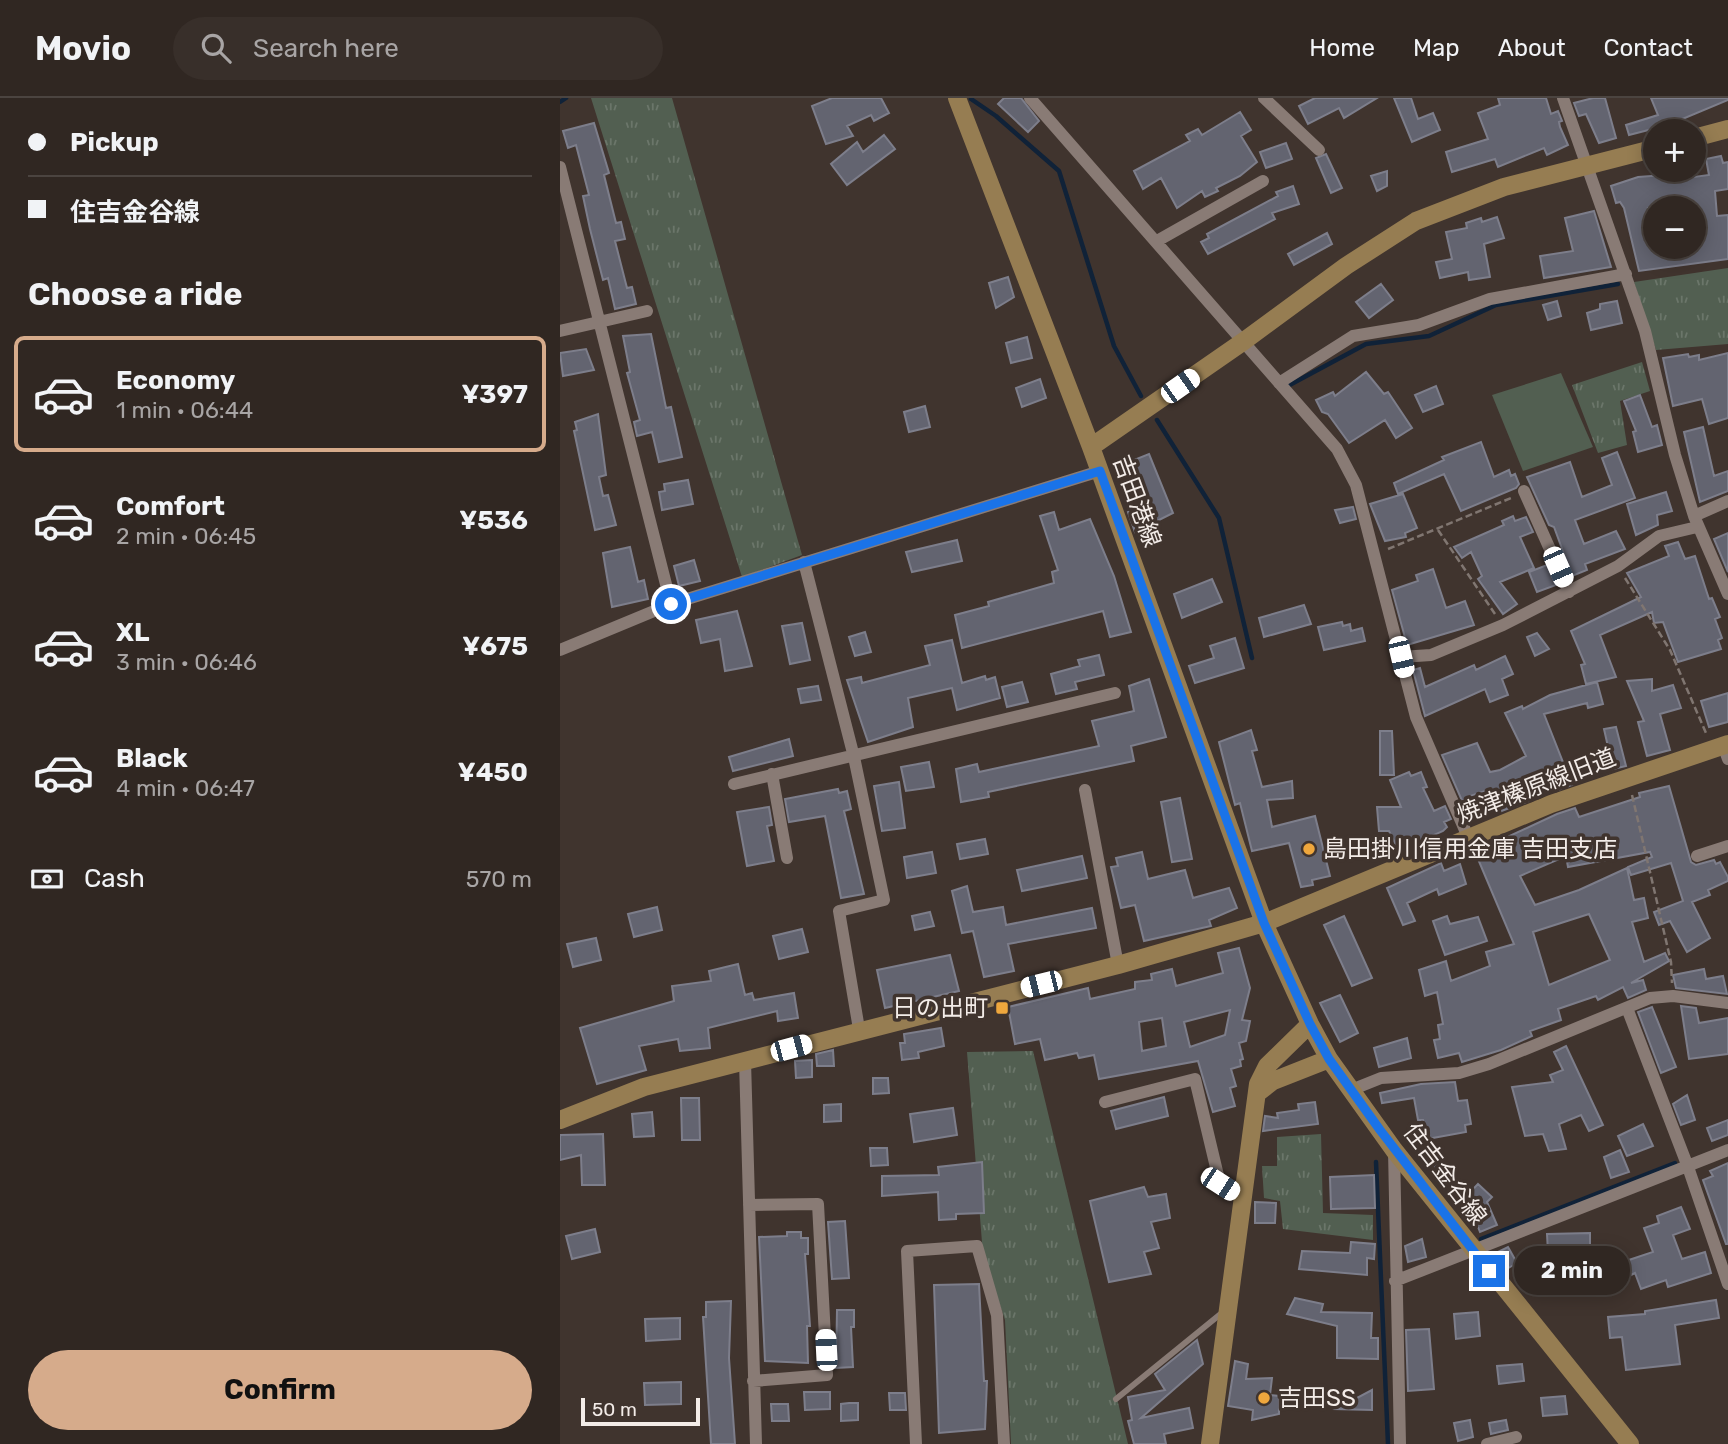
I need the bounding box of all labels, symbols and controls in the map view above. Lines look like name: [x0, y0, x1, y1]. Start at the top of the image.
search box: [173, 17, 663, 80]
text: Movio: [35, 29, 131, 68]
icon: search: [197, 29, 235, 67]
text: Search here: [253, 33, 399, 64]
text: Home: [1309, 34, 1375, 62]
text: Map: [1413, 34, 1460, 62]
text: About: [1498, 34, 1566, 62]
text: Contact: [1604, 34, 1693, 62]
map controls: [1643, 119, 1706, 259]
button: +: [1643, 119, 1706, 182]
text: Pickup: [70, 127, 159, 158]
button: −: [1643, 196, 1706, 259]
text: 住吉金谷線: [70, 197, 200, 228]
text: Choose a ride: [28, 275, 242, 313]
icon: car: [32, 363, 95, 426]
text: Economy: [116, 365, 235, 396]
car: [1157, 365, 1204, 407]
text: ¥397: [461, 379, 528, 410]
text: 1 min · 06:44: [116, 396, 253, 424]
street label: 吉田港線: [1107, 451, 1167, 551]
icon: car: [32, 489, 95, 552]
text: Comfort: [116, 491, 225, 522]
text: ¥536: [459, 505, 528, 536]
text: 2 min · 06:45: [116, 522, 256, 550]
car: [1540, 544, 1577, 590]
route start: [655, 588, 687, 620]
icon: car: [32, 615, 95, 678]
text: XL: [116, 617, 149, 648]
text: ¥675: [462, 631, 528, 662]
car: [1387, 634, 1416, 680]
text: 3 min · 06:46: [116, 648, 257, 676]
icon: car: [32, 741, 95, 804]
text: Black: [116, 743, 188, 774]
street label: 焼津榛原線旧道: [1453, 743, 1619, 829]
text: ¥450: [458, 757, 528, 788]
text: 4 min · 06:47: [116, 774, 255, 802]
place label: 島田掛川信用金庫 吉田支店: [1323, 835, 1617, 863]
marker: 島田掛川信用金庫 吉田支店: [1301, 841, 1317, 857]
icon: cash: [28, 860, 66, 898]
text: Cash: [84, 863, 145, 894]
text: 570 m: [466, 865, 532, 893]
car: [1019, 969, 1064, 999]
place label: 日の出町: [892, 994, 988, 1022]
marker: 日の出町: [994, 1000, 1010, 1016]
car: [768, 1032, 815, 1064]
street label: 住吉金谷線: [1398, 1118, 1492, 1230]
car: [1197, 1164, 1244, 1204]
callout: 2 min: [1514, 1246, 1629, 1296]
route end: [1473, 1255, 1505, 1287]
text: 2 min: [1541, 1256, 1603, 1284]
car: [815, 1328, 838, 1372]
button: Confirm: [28, 1350, 532, 1430]
place label: 吉田SS: [1278, 1384, 1356, 1412]
marker: 吉田SS: [1256, 1390, 1272, 1406]
scale bar: [581, 1395, 700, 1427]
text: 50 m: [592, 1398, 637, 1421]

